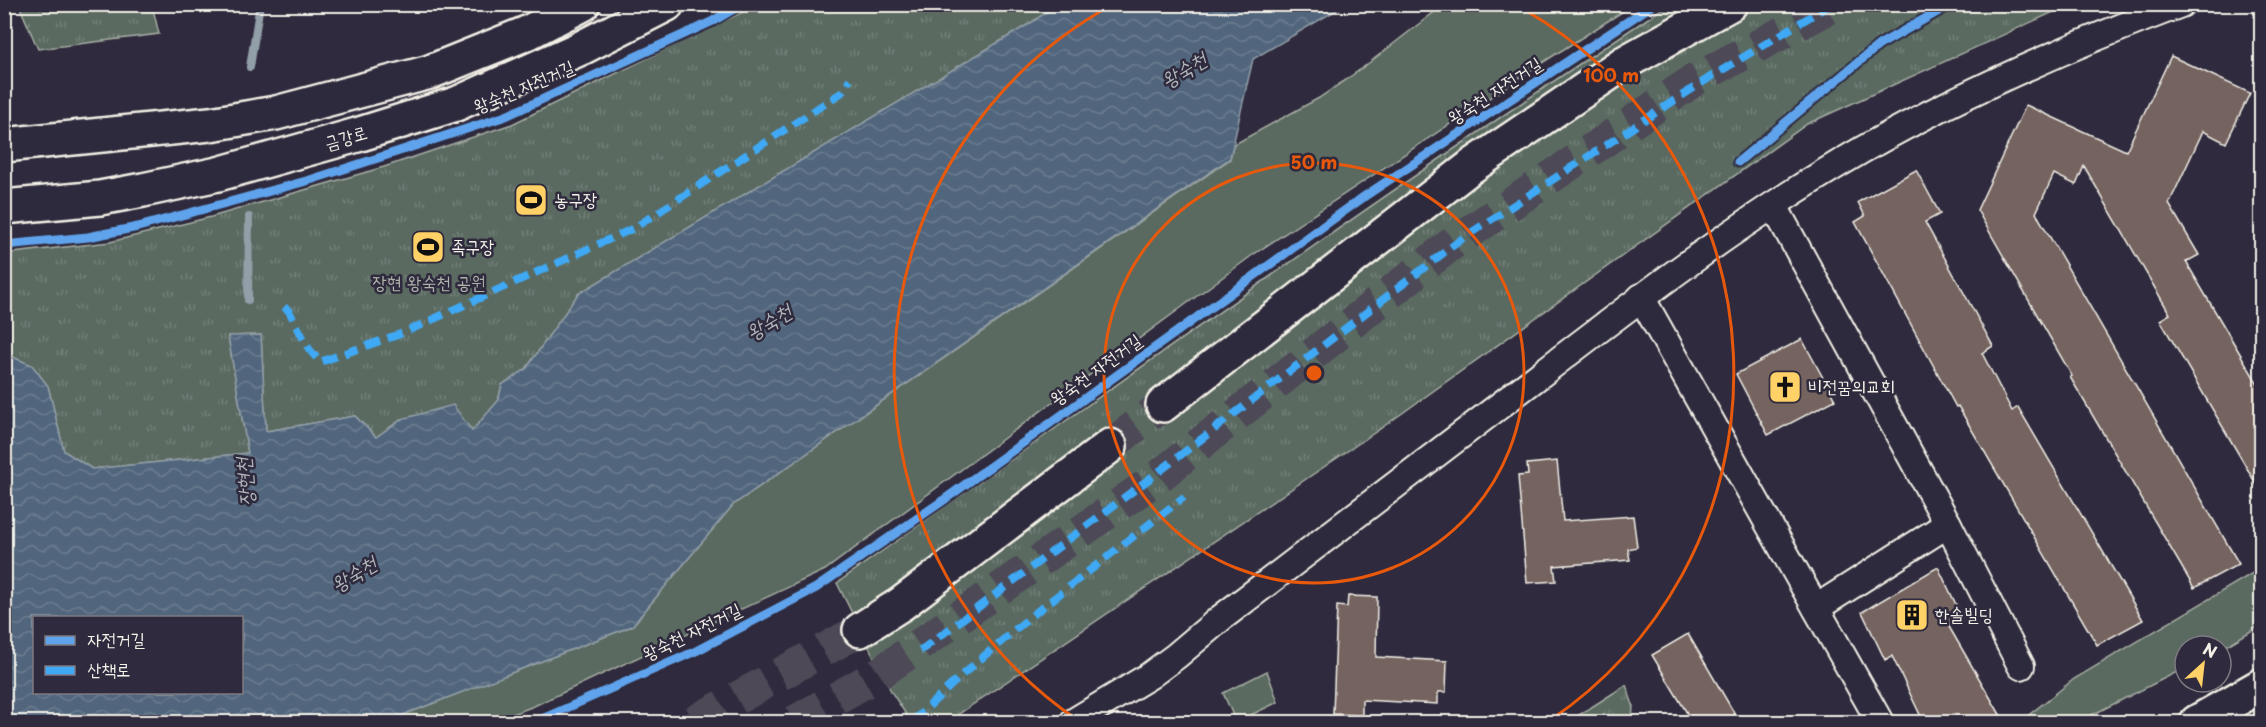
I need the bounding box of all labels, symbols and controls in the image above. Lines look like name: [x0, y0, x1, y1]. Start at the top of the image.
water label: 왕숙천: [1155, 43, 1214, 94]
street label: 왕숙천 자전거길: [1442, 49, 1547, 130]
street label: 왕숙천 자전거길: [469, 52, 579, 119]
text: 100 m: [1583, 61, 1639, 88]
street label: 금강로: [321, 118, 370, 156]
text: 50 m: [1291, 148, 1337, 175]
sports icon: 농구장: [513, 182, 549, 218]
place label: 농구장: [554, 185, 597, 212]
sports icon: 족구장: [410, 229, 446, 265]
place label: 족구장: [451, 232, 494, 259]
park label: 장현 왕숙천 공원: [372, 268, 486, 295]
water label: 왕숙천: [740, 295, 799, 346]
street label: 왕숙천 자전거길: [1044, 326, 1147, 411]
centre of rings: [1304, 363, 1324, 383]
church icon: 비전꿈의교회: [1767, 369, 1803, 405]
place label: 비전꿈의교회: [1808, 372, 1895, 399]
water label: 장현천: [227, 455, 261, 507]
water label: 왕숙천: [325, 547, 384, 598]
street label: 왕숙천 자전거길: [637, 595, 746, 666]
building icon: 한솔빌딩: [1894, 597, 1930, 633]
place label: 한솔빌딩: [1935, 600, 1993, 627]
legend: [33, 616, 243, 694]
text: 자전거길: [87, 625, 145, 652]
north arrow: [2173, 634, 2233, 694]
text: N: [2199, 636, 2221, 663]
text: 산책로: [87, 655, 130, 682]

